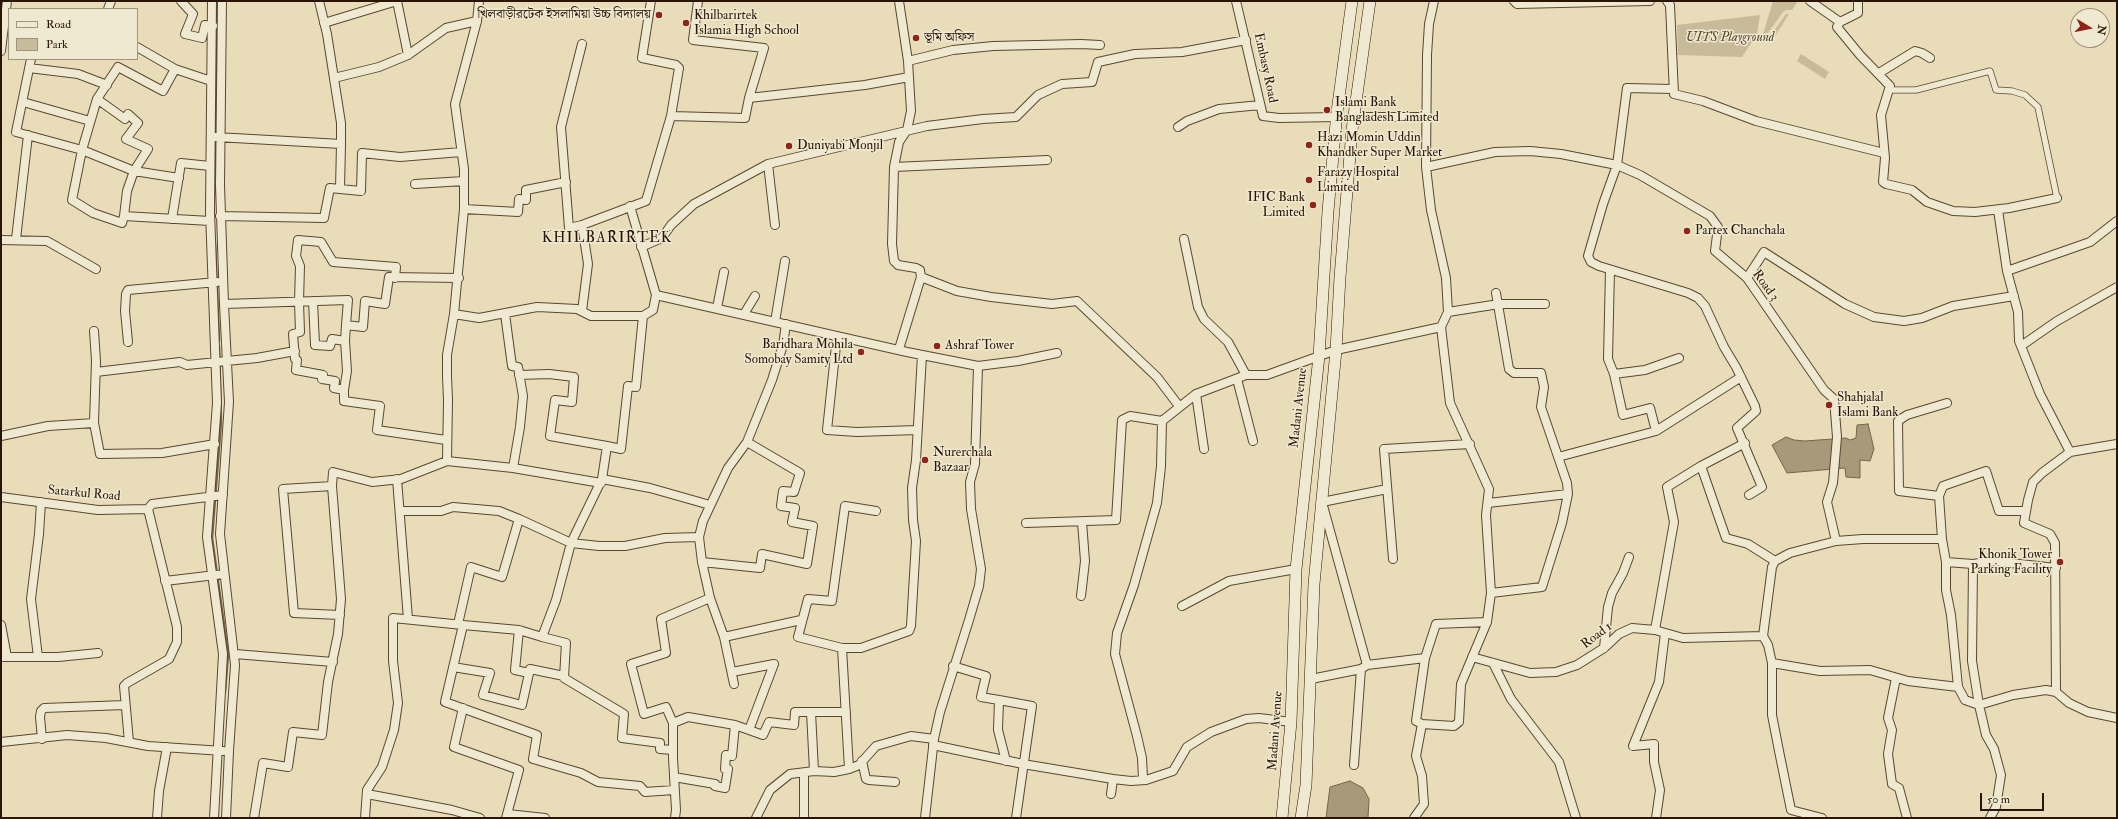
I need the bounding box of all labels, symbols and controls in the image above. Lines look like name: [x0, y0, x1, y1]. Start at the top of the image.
place label: খিলবাড়ীরটেক ইসলামিয়া উচ্চ বিদ্যালয়: [477, 7, 651, 23]
legend: [8, 8, 138, 60]
place label: Khilbarirtek Islamia High School: [694, 8, 799, 39]
north arrow: [2070, 8, 2110, 48]
marker: খিলবাড়ীরটেক ইসলামিয়া উচ্চ বিদ্যালয়: [654, 10, 664, 20]
text: Road: [46, 17, 71, 32]
marker: Khilbarirtek Islamia High School: [681, 18, 691, 28]
text: N: [2094, 24, 2109, 36]
place label: ভূমি অফিস: [924, 30, 974, 46]
park label: UITS Playground: [1686, 30, 1774, 46]
street label: Embasy Road: [1250, 32, 1280, 104]
marker: ভূমি অফিস: [911, 33, 921, 43]
text: Park: [46, 37, 68, 52]
place label: Islami Bank Bangladesh Limited: [1335, 95, 1439, 126]
marker: Islami Bank Bangladesh Limited: [1322, 105, 1332, 115]
place label: Hazi Momin Uddin Khandker Super Market: [1317, 130, 1442, 161]
place label: Duniyabi Monjil: [797, 138, 883, 154]
marker: Hazi Momin Uddin Khandker Super Market: [1304, 140, 1314, 150]
marker: Duniyabi Monjil: [784, 141, 794, 151]
place label: Farazy Hospital Limited: [1317, 165, 1399, 196]
marker: Farazy Hospital Limited: [1304, 175, 1314, 185]
place label: IFIC Bank Limited: [1247, 190, 1305, 221]
marker: IFIC Bank Limited: [1308, 200, 1318, 210]
place label: Partex Chanchala: [1695, 223, 1785, 239]
marker: Partex Chanchala: [1682, 226, 1692, 236]
district label: KHILBARIRTEK: [542, 230, 672, 248]
street label: Road 3: [1748, 267, 1782, 305]
place label: Baridhara Mohila Somobay Samity Ltd: [744, 337, 853, 368]
place label: Ashraf Tower: [945, 338, 1014, 354]
marker: Ashraf Tower: [932, 341, 942, 351]
marker: Baridhara Mohila Somobay Samity Ltd: [856, 347, 866, 357]
street label: Madani Avenue: [1287, 367, 1311, 449]
place label: Shahjalal Islami Bank: [1837, 390, 1898, 421]
marker: Shahjalal Islami Bank: [1824, 400, 1834, 410]
place label: Nurerchala Bazaar: [933, 445, 992, 476]
marker: Nurerchala Bazaar: [920, 455, 930, 465]
street label: Satarkul Road: [47, 483, 121, 505]
place label: Khonik Tower Parking Facility: [1971, 547, 2052, 578]
marker: Khonik Tower Parking Facility: [2055, 557, 2065, 567]
street label: Road 1: [1579, 619, 1615, 653]
street label: Madani Avenue: [1265, 690, 1287, 772]
scale bar: [1982, 785, 2046, 811]
text: 50 m: [1987, 792, 2010, 807]

